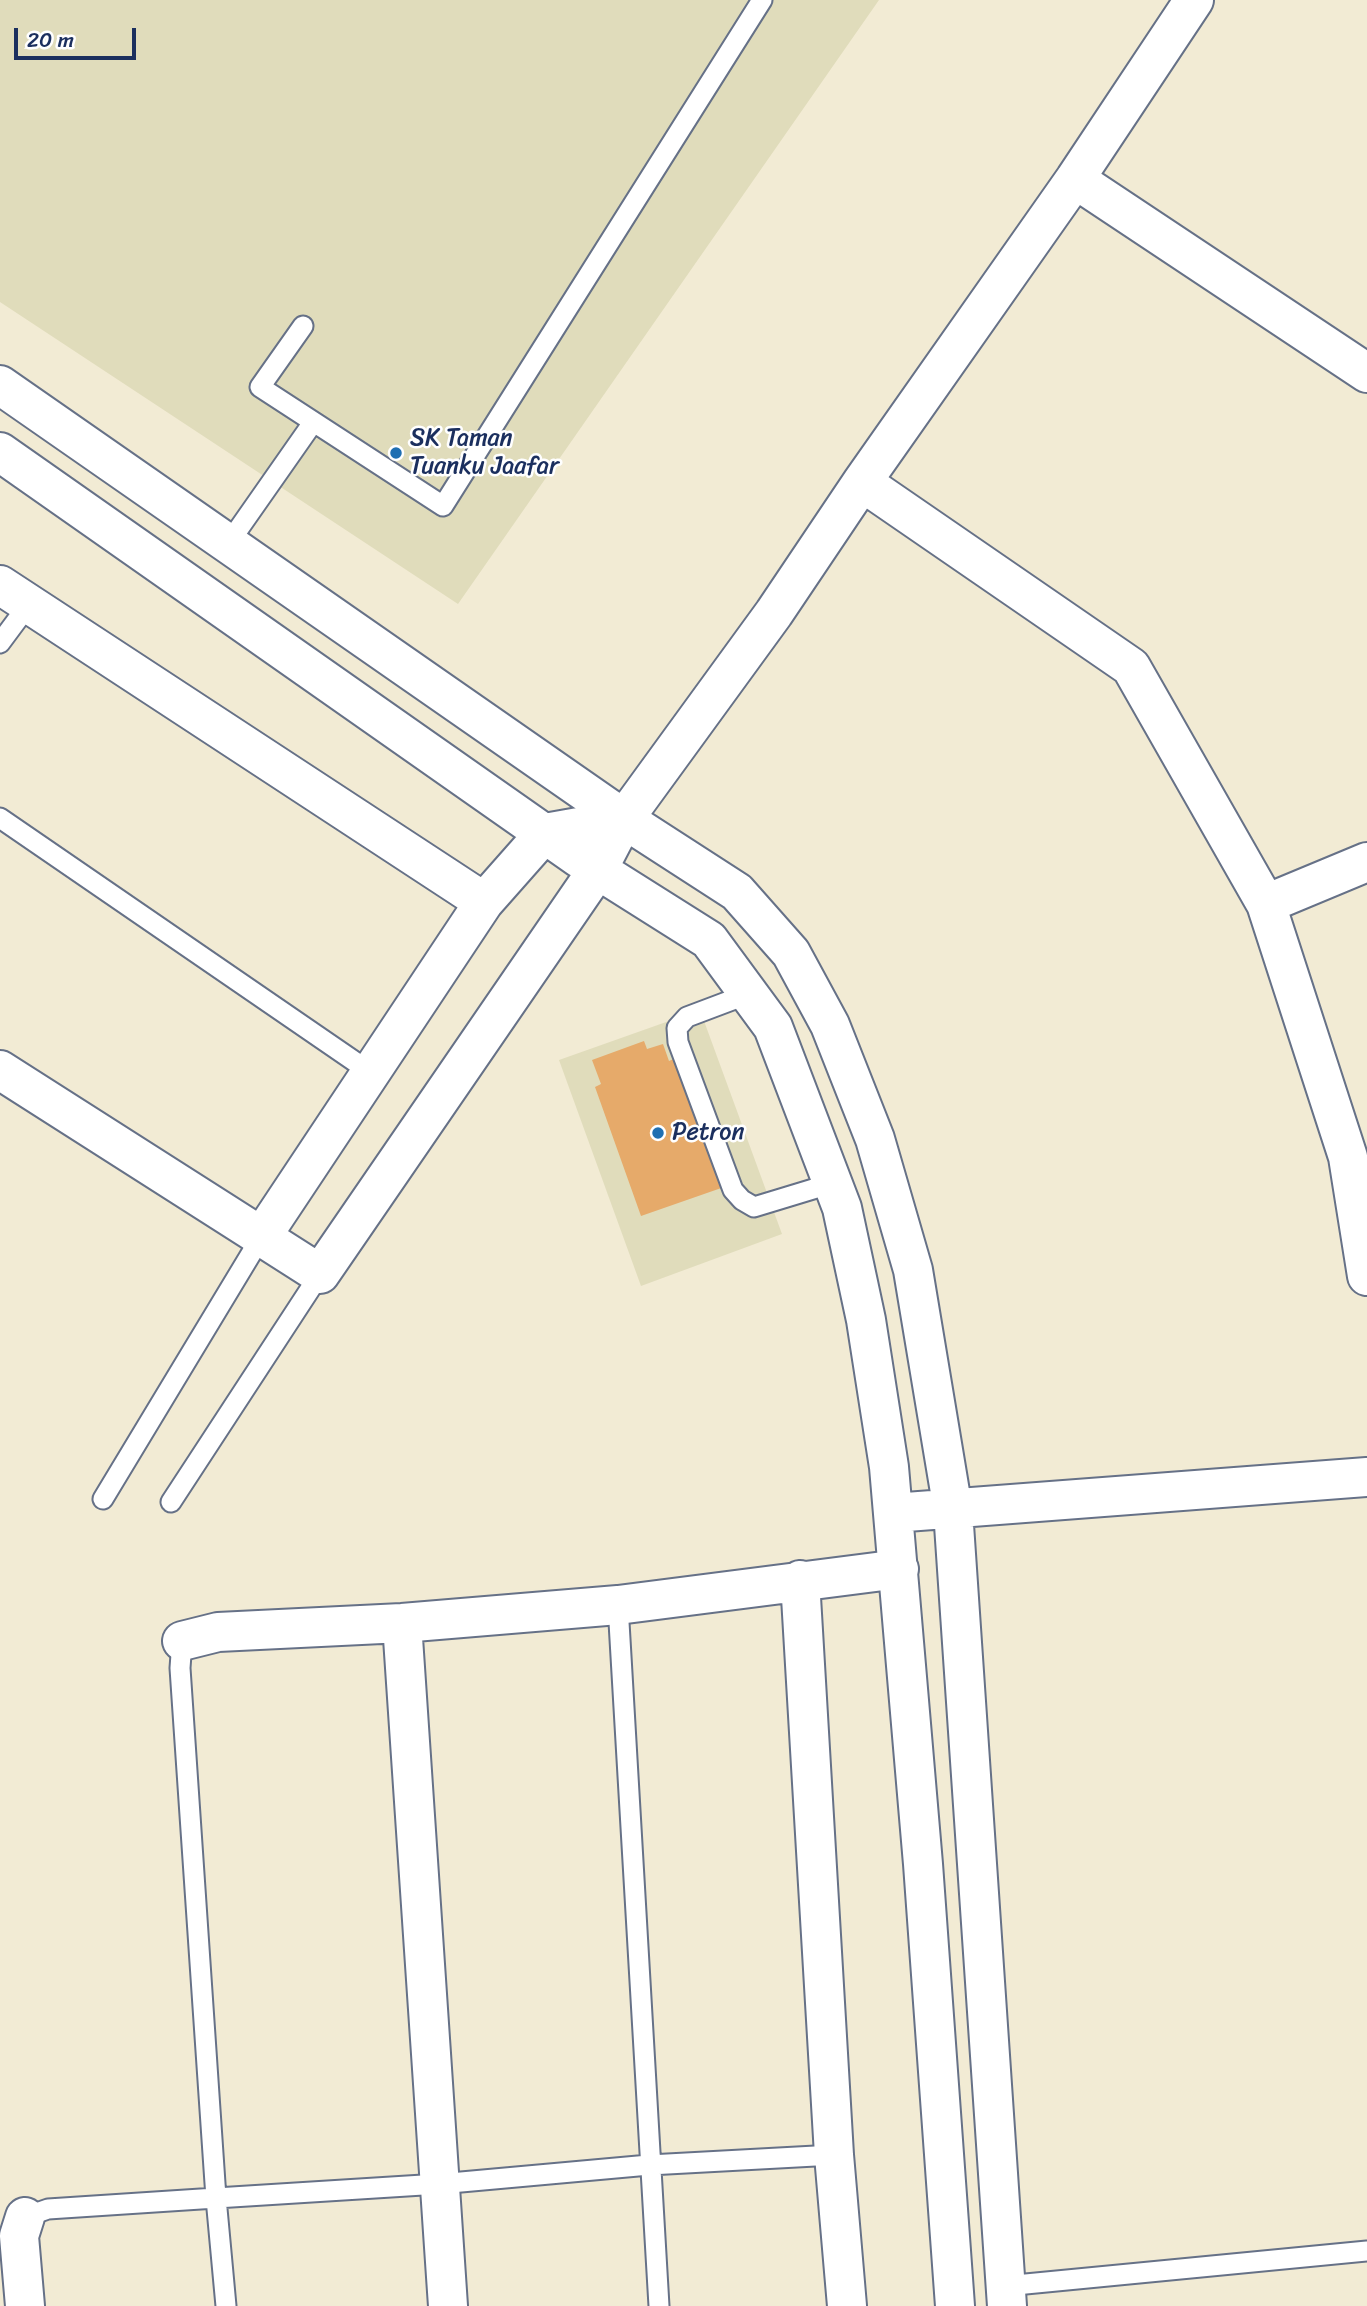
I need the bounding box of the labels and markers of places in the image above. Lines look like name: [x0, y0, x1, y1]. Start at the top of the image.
place label: SK Taman Tuanku Jaafar: [410, 425, 559, 481]
marker: SK Taman Tuanku Jaafar: [388, 445, 404, 461]
place label: Petron: [672, 1119, 744, 1147]
marker: Petron: [650, 1125, 666, 1141]

